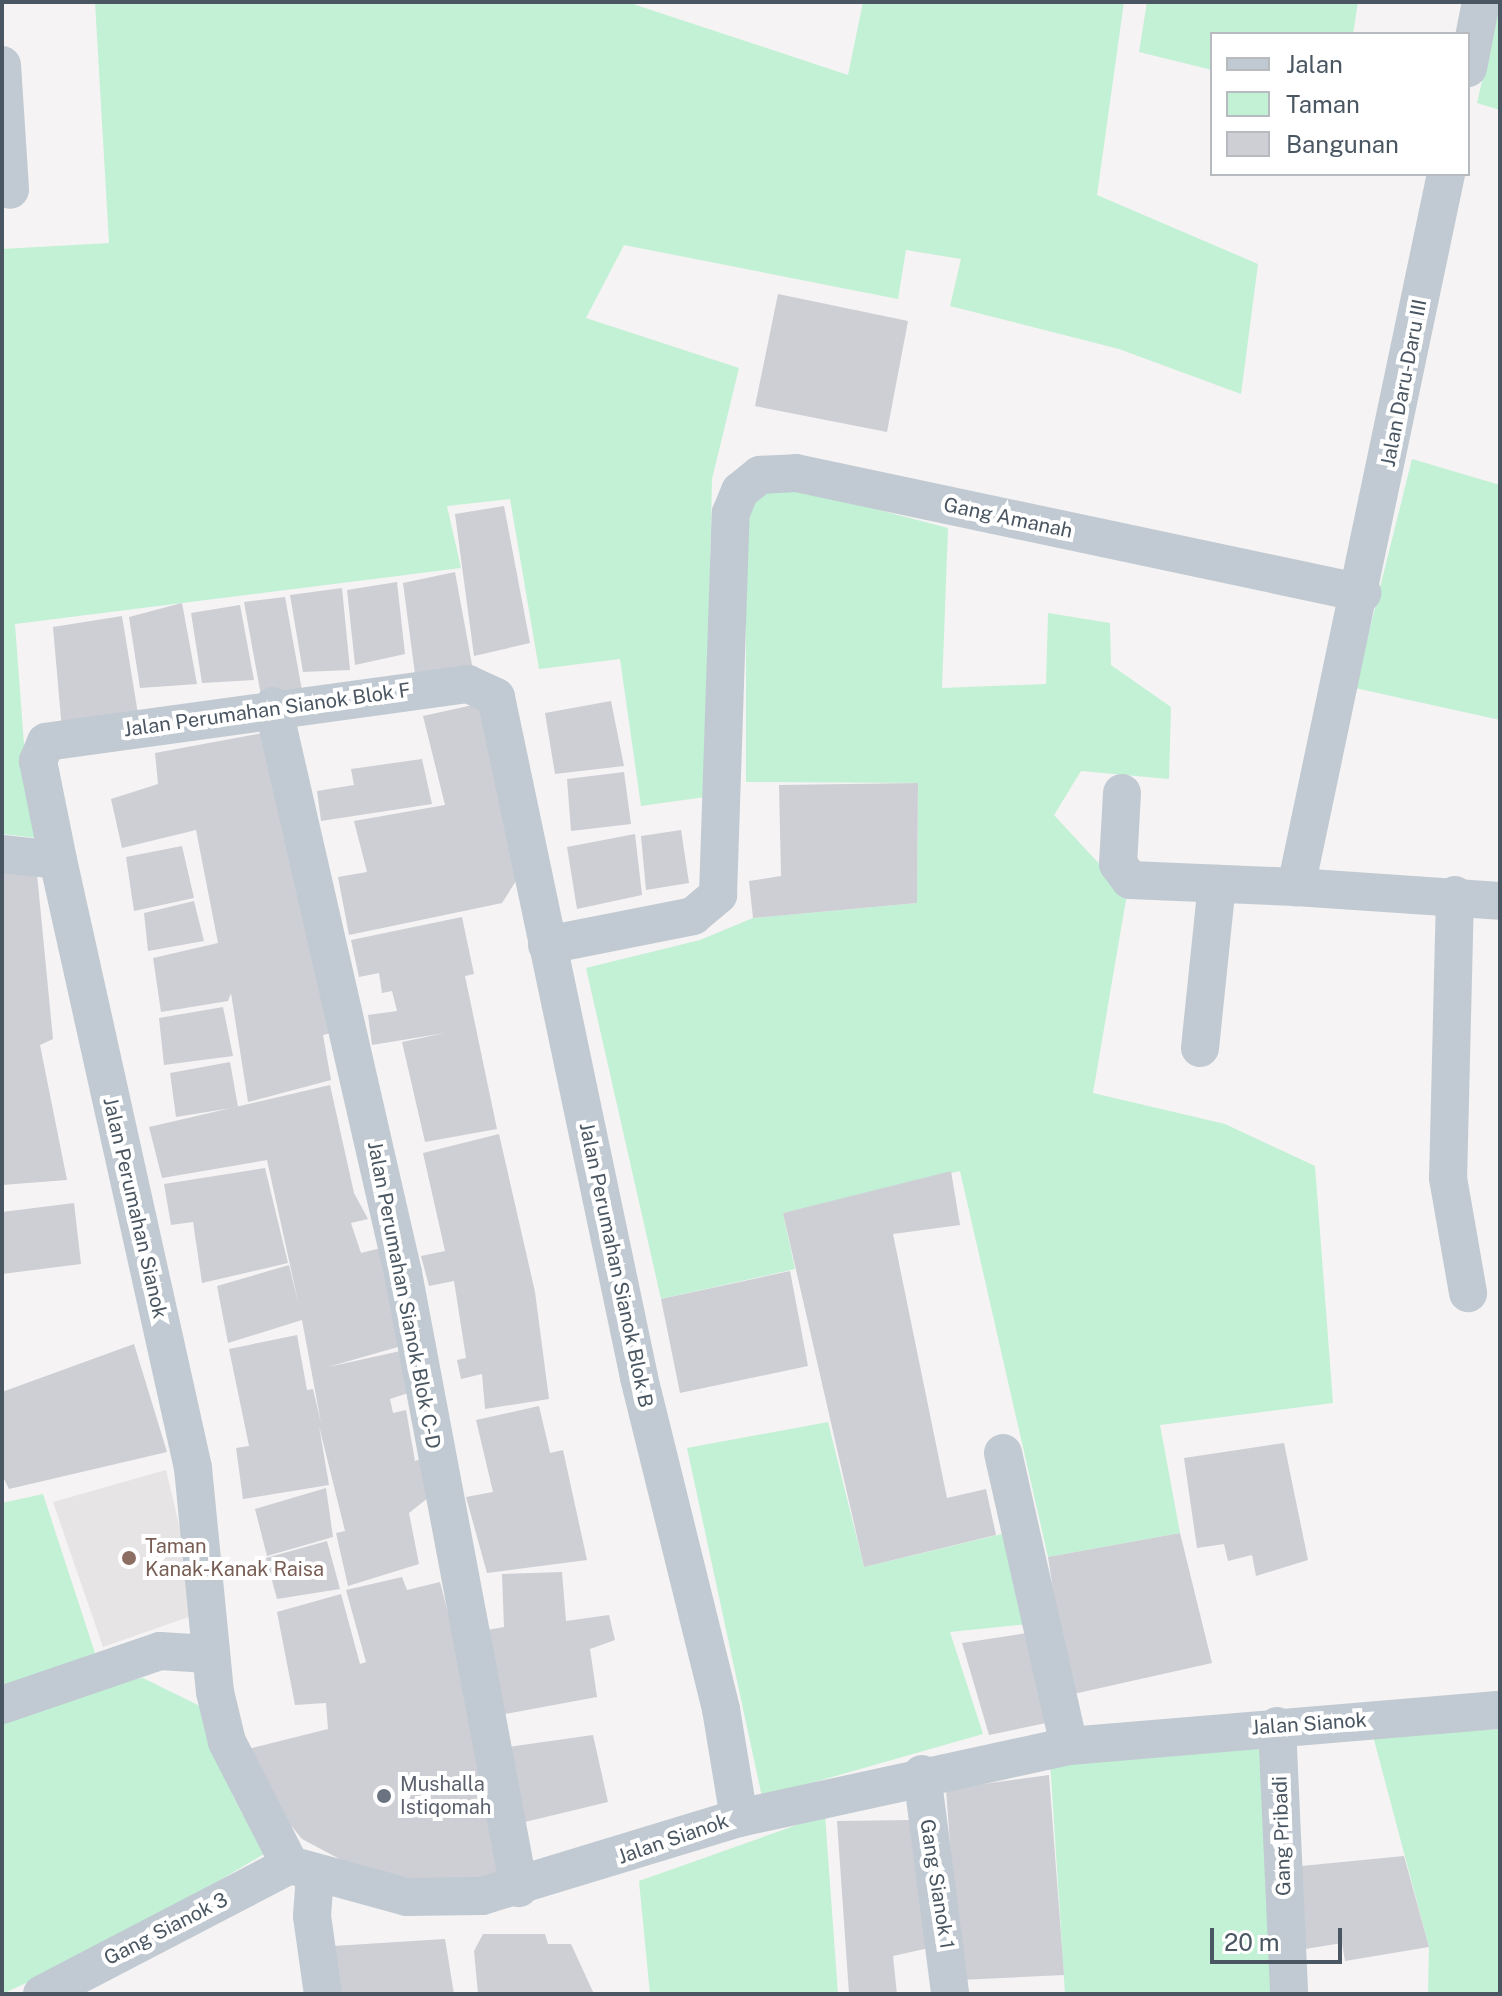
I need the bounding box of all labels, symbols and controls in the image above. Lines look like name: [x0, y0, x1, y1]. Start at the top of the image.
legend: [1210, 32, 1470, 176]
text: Jalan: [1286, 50, 1343, 78]
text: Taman: [1286, 90, 1360, 118]
text: Bangunan: [1286, 130, 1399, 158]
street label: Jalan Daru-Daru III: [1376, 297, 1432, 469]
street label: Gang Amanah: [941, 493, 1075, 543]
street label: Jalan Perumahan Sianok Blok F: [122, 678, 412, 742]
street label: Jalan Perumahan Sianok: [98, 1095, 172, 1321]
street label: Jalan Perumahan Sianok Blok B: [574, 1120, 658, 1410]
street label: Jalan Perumahan Sianok Blok C-D: [362, 1139, 446, 1451]
place label: Taman Kanak-Kanak Raisa: [145, 1534, 324, 1581]
marker: Taman Kanak-Kanak Raisa: [120, 1549, 138, 1567]
street label: Jalan Sianok: [1250, 1708, 1368, 1740]
place label: Mushalla Istiqomah: [400, 1772, 491, 1819]
street label: Gang Pribadi: [1268, 1776, 1296, 1896]
marker: Mushalla Istiqomah: [375, 1787, 393, 1805]
street label: Jalan Sianok: [614, 1809, 732, 1869]
street label: Gang Sianok 1: [915, 1817, 959, 1951]
street label: Gang Sianok 3: [100, 1888, 232, 1970]
scale bar: [1214, 1912, 1346, 1962]
text: 20 m: [1224, 1928, 1280, 1956]

